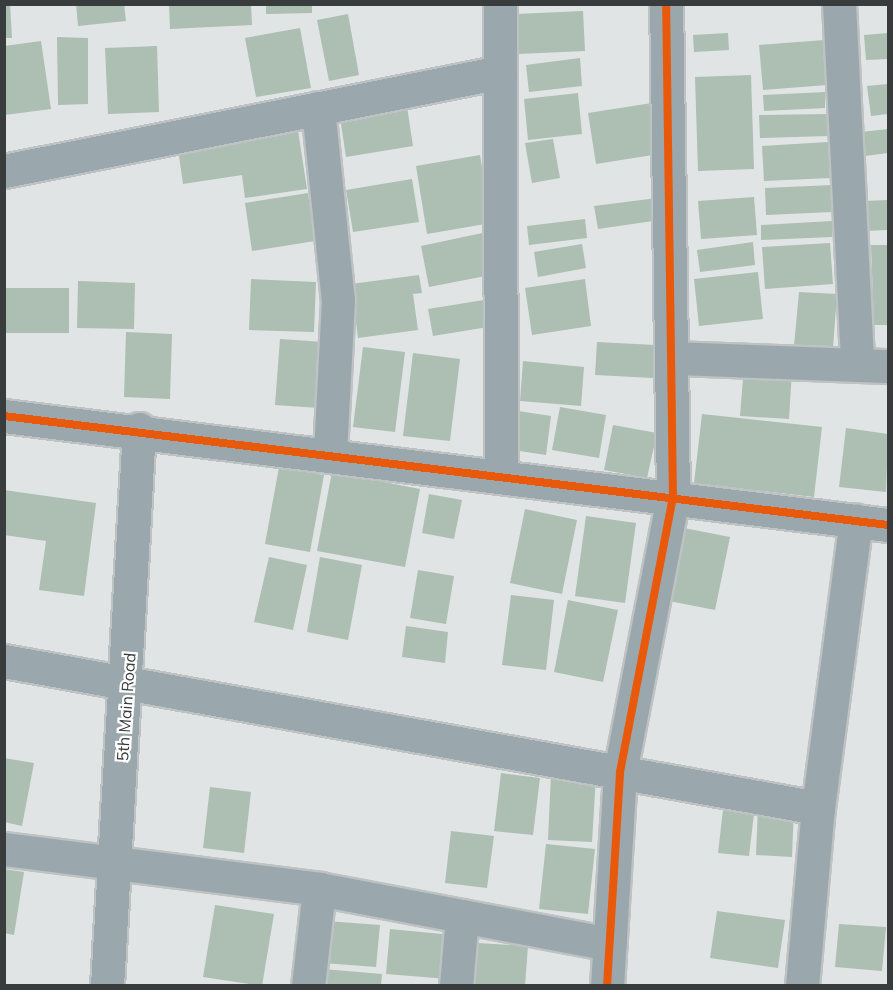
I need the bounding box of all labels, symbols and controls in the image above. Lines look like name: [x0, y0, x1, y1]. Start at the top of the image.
street label: 5th Main Road: [113, 652, 139, 762]

